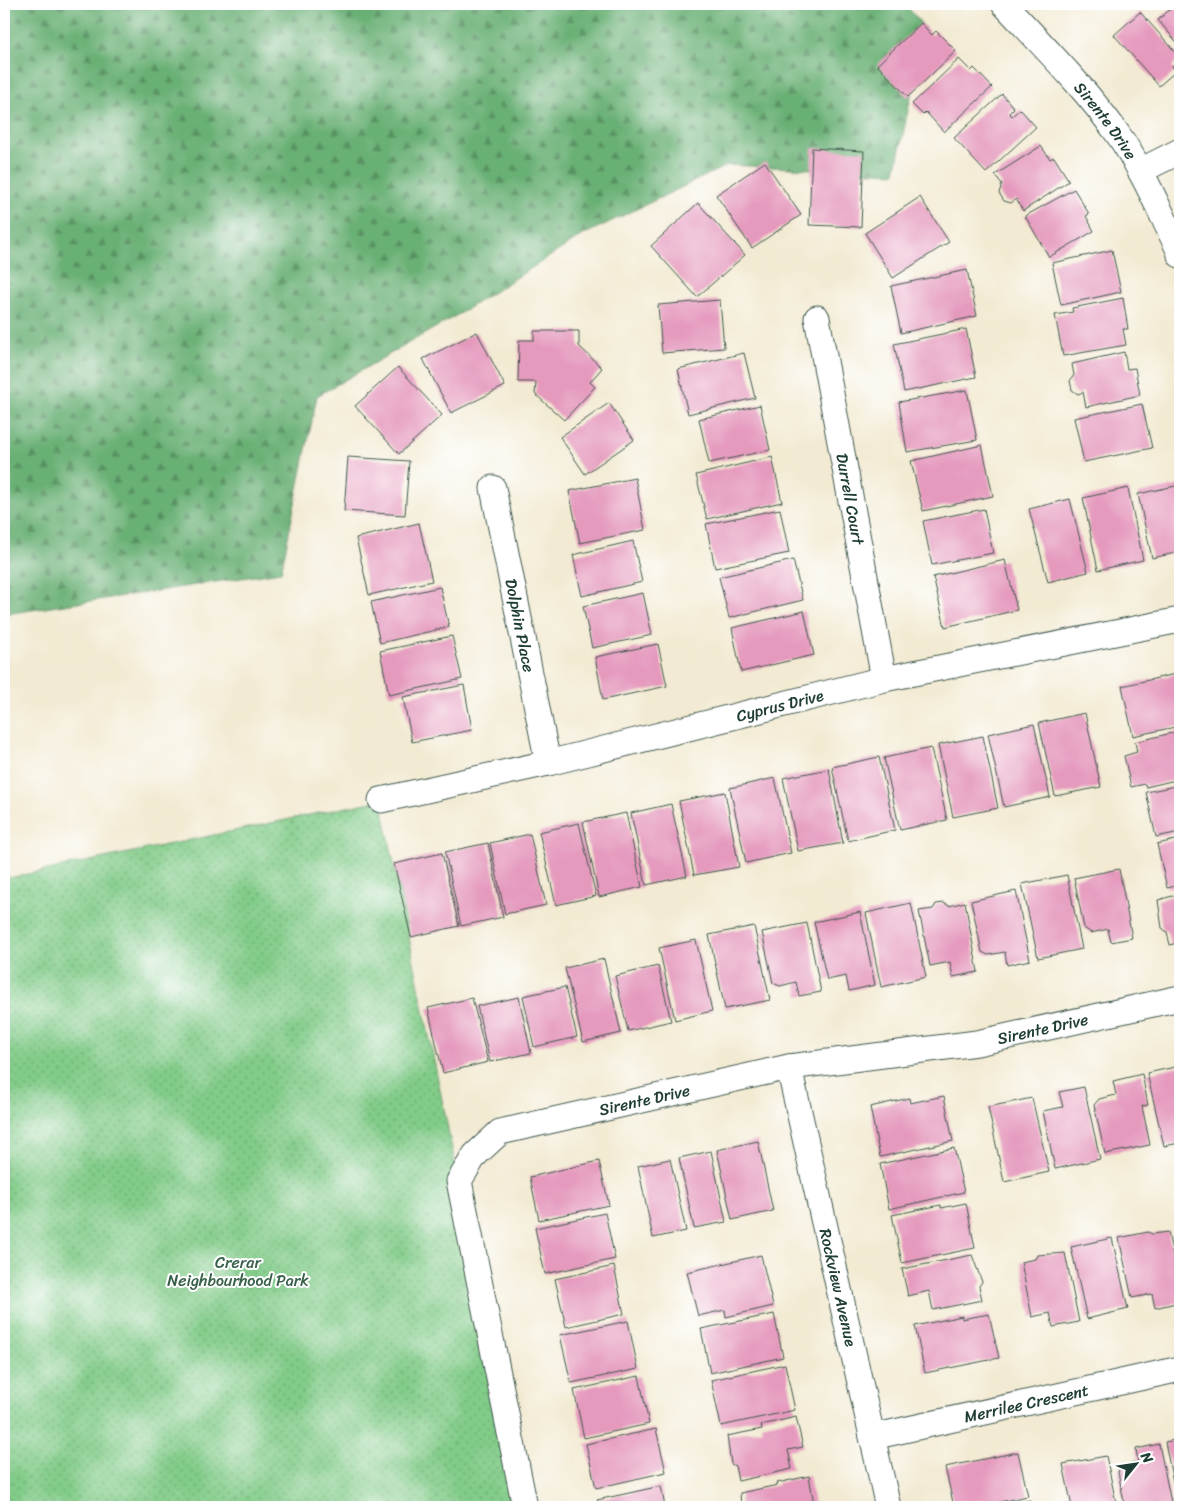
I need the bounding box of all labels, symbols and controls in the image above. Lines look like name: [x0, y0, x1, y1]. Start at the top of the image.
street label: Sirente Drive: [1066, 75, 1145, 166]
street label: Durrell Court: [827, 451, 873, 548]
street label: Dolphin Place: [496, 576, 543, 675]
street label: Cyprus Drive: [733, 681, 827, 730]
street label: Sirente Drive: [994, 1005, 1091, 1053]
street label: Sirente Drive: [596, 1076, 693, 1124]
street label: Rockview Avenue: [811, 1226, 866, 1350]
park label: Crerar Neighbourhood Park: [167, 1248, 309, 1295]
street label: Merrilee Crescent: [961, 1376, 1092, 1431]
north arrow: [1112, 1438, 1162, 1488]
text: N: [1133, 1446, 1160, 1468]

